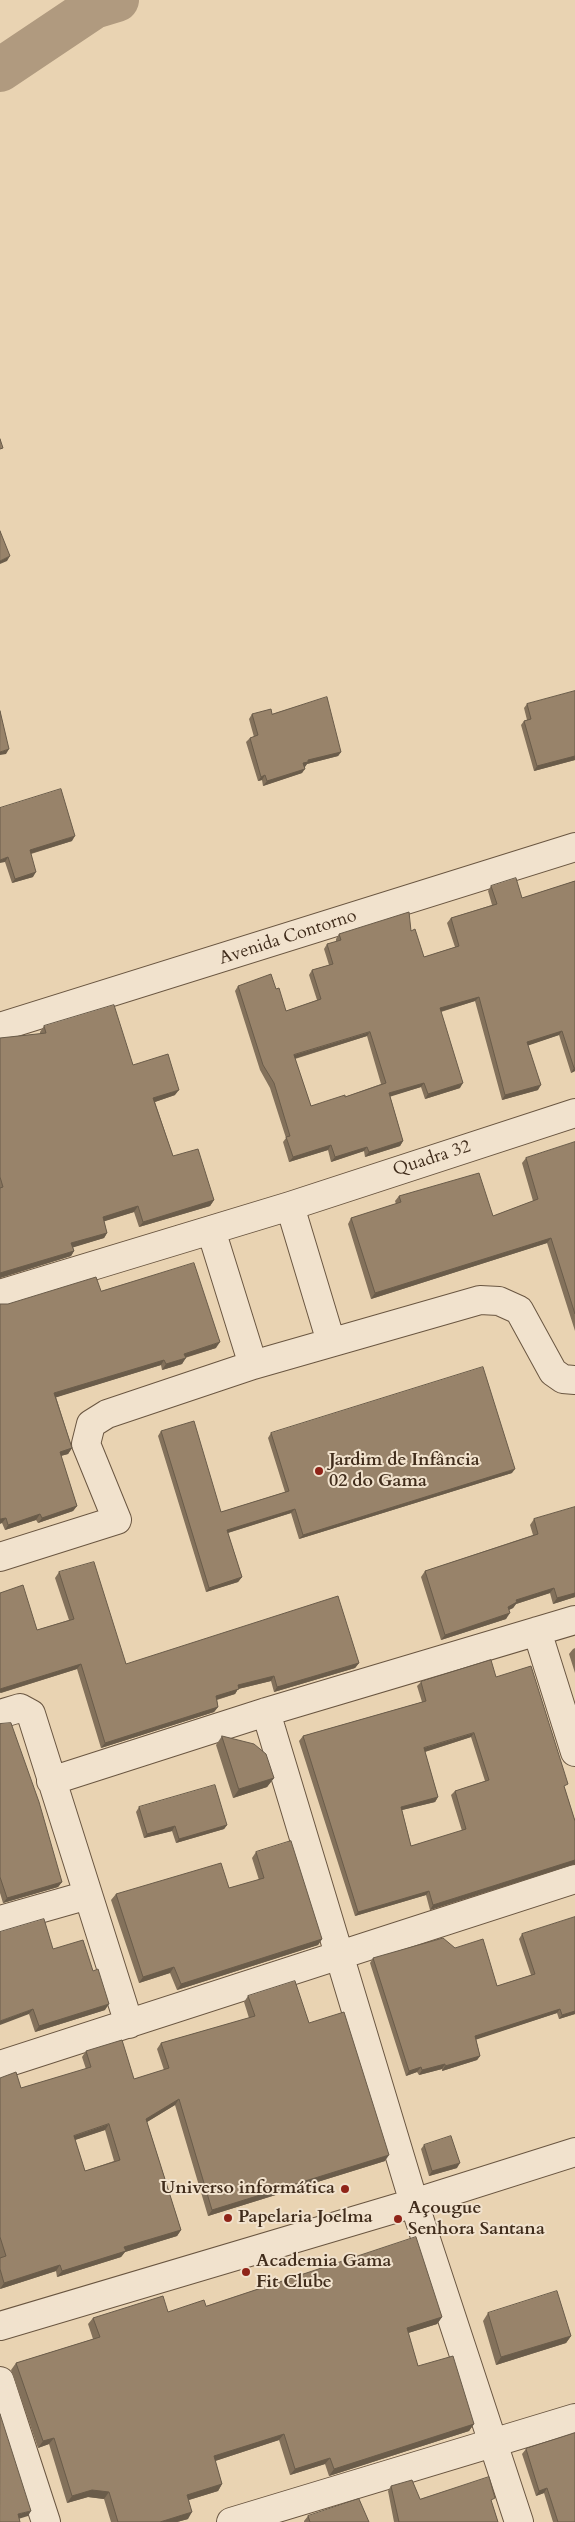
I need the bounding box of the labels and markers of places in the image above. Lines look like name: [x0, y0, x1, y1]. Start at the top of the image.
place label: Jardim de Infância 02 do Gama: [329, 1450, 480, 1492]
marker: Jardim de Infância 02 do Gama: [313, 1465, 325, 1477]
place label: Universo informática: [160, 2178, 335, 2200]
marker: Universo informática: [339, 2183, 351, 2195]
place label: Açougue Senhora Santana: [408, 2198, 545, 2240]
place label: Papelaria Joelma: [238, 2207, 373, 2229]
marker: Papelaria Joelma: [222, 2212, 234, 2224]
marker: Açougue Senhora Santana: [392, 2213, 404, 2225]
place label: Academia Gama Fit Clube: [256, 2251, 391, 2294]
marker: Academia Gama Fit Clube: [240, 2266, 252, 2278]

